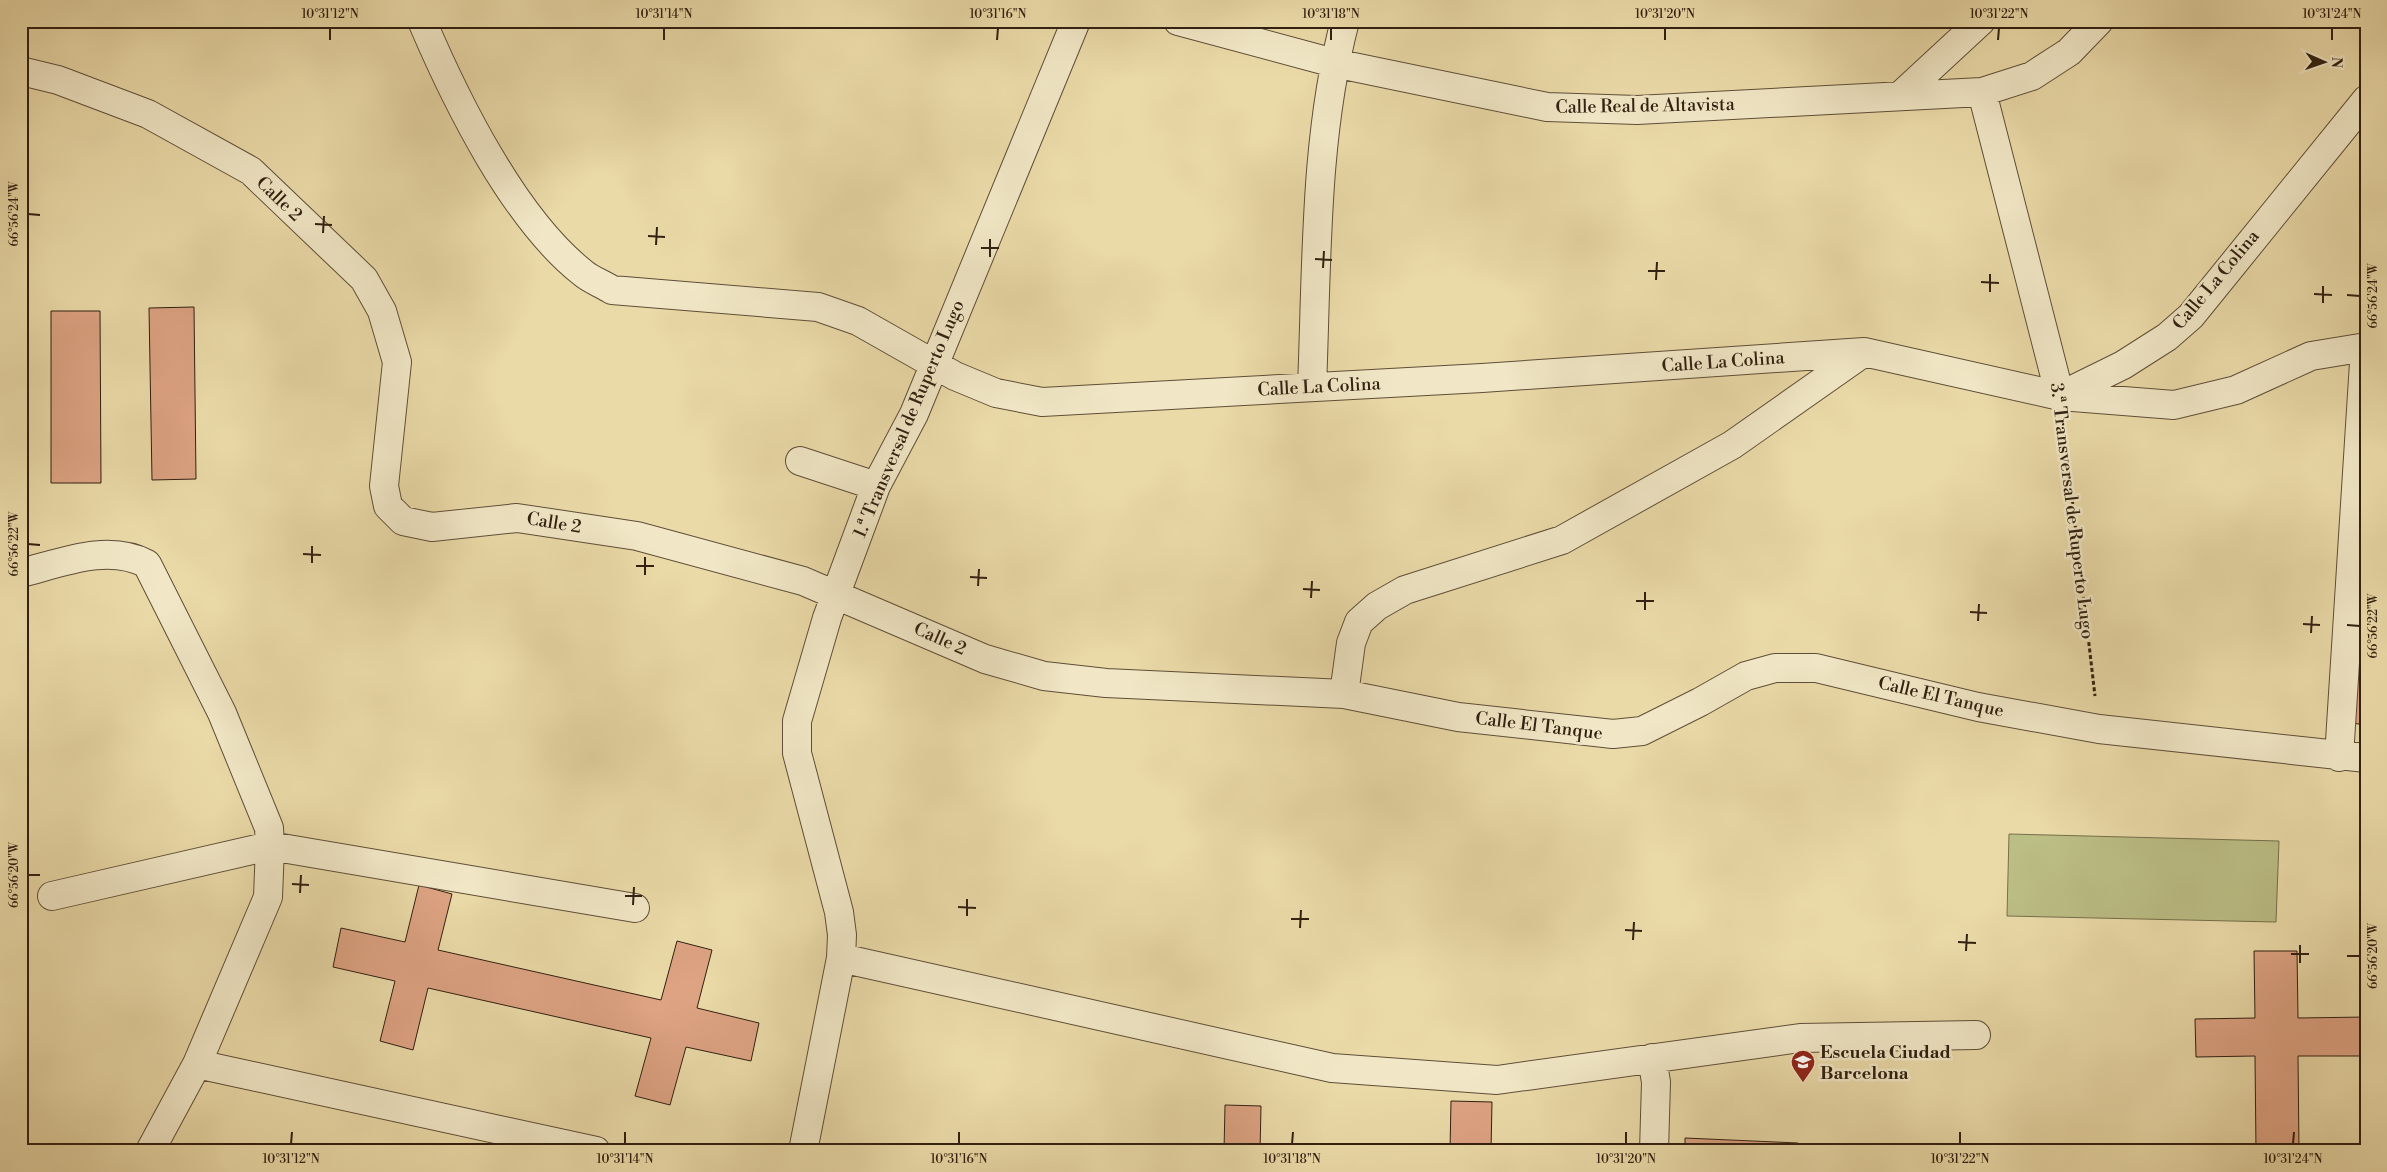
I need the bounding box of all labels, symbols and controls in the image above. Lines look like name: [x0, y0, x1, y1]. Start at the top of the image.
text: 10°31'12"N: [301, 7, 359, 22]
text: 10°31'14"N: [636, 7, 692, 22]
text: 10°31'16"N: [970, 7, 1027, 22]
text: 10°31'18"N: [1302, 7, 1360, 22]
text: 10°31'20"N: [1635, 7, 1695, 22]
text: 10°31'22"N: [1970, 7, 2028, 22]
text: 10°31'24"N: [2302, 7, 2362, 22]
north arrow: [2300, 38, 2350, 88]
text: N: [2327, 57, 2345, 68]
street label: Calle Real de Altavista: [1555, 93, 1736, 119]
street label: Calle 2: [251, 172, 307, 226]
text: 66°56'24"W: [7, 180, 22, 247]
street label: Calle La Colina: [2168, 225, 2265, 335]
text: 66°56'24"W: [2366, 262, 2381, 329]
street label: 1.ª Transversal de Ruperto Lugo: [848, 297, 970, 541]
street label: Calle La Colina: [1661, 346, 1786, 378]
street label: Calle La Colina: [1257, 372, 1382, 402]
street label: 3.ª Transversal de Ruperto Lugo: [2045, 382, 2099, 640]
street label: Calle 2: [525, 507, 583, 539]
text: 66°56'22"W: [7, 510, 22, 576]
text: 66°56'22"W: [2366, 592, 2381, 658]
street label: Calle 2: [910, 617, 970, 661]
street label: Calle El Tanque: [1876, 671, 2006, 723]
street label: Calle El Tanque: [1474, 707, 1604, 745]
text: 66°56'20"W: [7, 841, 22, 908]
text: 66°56'20"W: [2366, 922, 2381, 989]
place label: Escuela Ciudad Barcelona: [1820, 1041, 1951, 1085]
school or university icon: Escuela Ciudad Barcelona: [1790, 1049, 1816, 1083]
text: 10°31'12"N: [262, 1152, 320, 1167]
text: 10°31'14"N: [597, 1152, 653, 1167]
text: 10°31'16"N: [931, 1152, 988, 1167]
text: 10°31'18"N: [1263, 1152, 1321, 1167]
text: 10°31'20"N: [1596, 1152, 1656, 1167]
text: 10°31'22"N: [1931, 1152, 1989, 1167]
text: 10°31'24"N: [2263, 1152, 2323, 1167]

